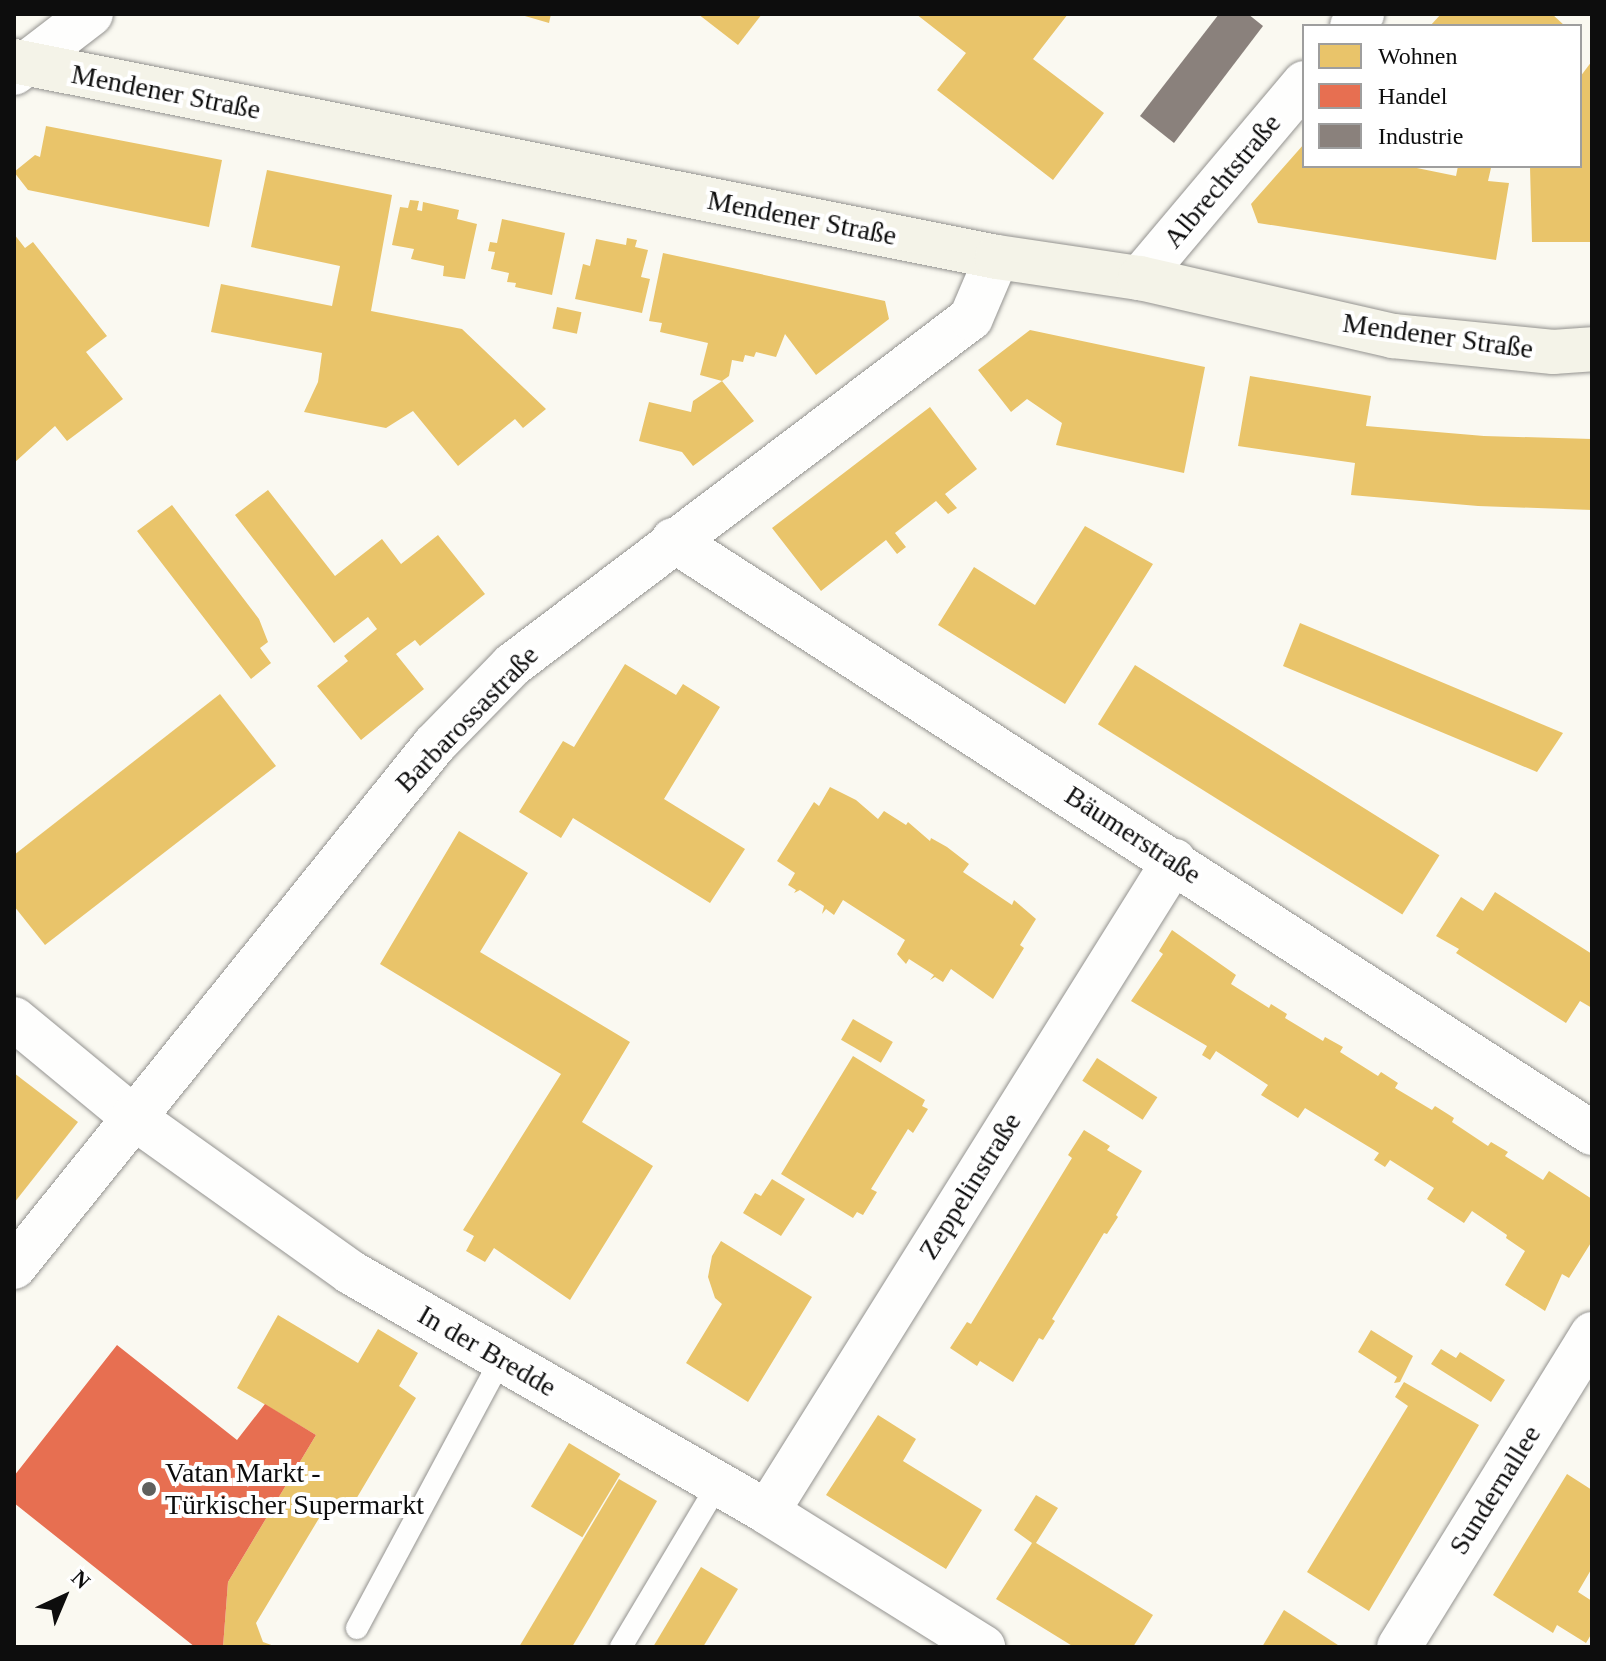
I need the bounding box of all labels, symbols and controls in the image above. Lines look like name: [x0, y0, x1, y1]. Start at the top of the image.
legend: [1302, 24, 1582, 168]
text: Wohnen: [1378, 43, 1457, 69]
street label: Mendener Straße: [69, 57, 263, 127]
text: Handel: [1378, 83, 1447, 109]
street label: Albrechtstraße: [1156, 107, 1288, 255]
text: Industrie: [1378, 123, 1463, 149]
street label: Mendener Straße: [705, 183, 899, 253]
street label: Mendener Straße: [1341, 306, 1535, 366]
street label: Barbarossastraße: [388, 639, 546, 799]
street label: Bäumerstraße: [1059, 779, 1207, 891]
street label: Zeppelinstraße: [912, 1107, 1028, 1265]
street label: In der Bredde: [412, 1298, 562, 1404]
street label: Sundernallee: [1442, 1419, 1548, 1561]
place label: Vatan Markt - Türkischer Supermarkt: [165, 1456, 424, 1522]
marker: Vatan Markt - Türkischer Supermarkt: [140, 1480, 158, 1498]
north arrow: [24, 1557, 104, 1637]
text: N: [67, 1565, 95, 1594]

